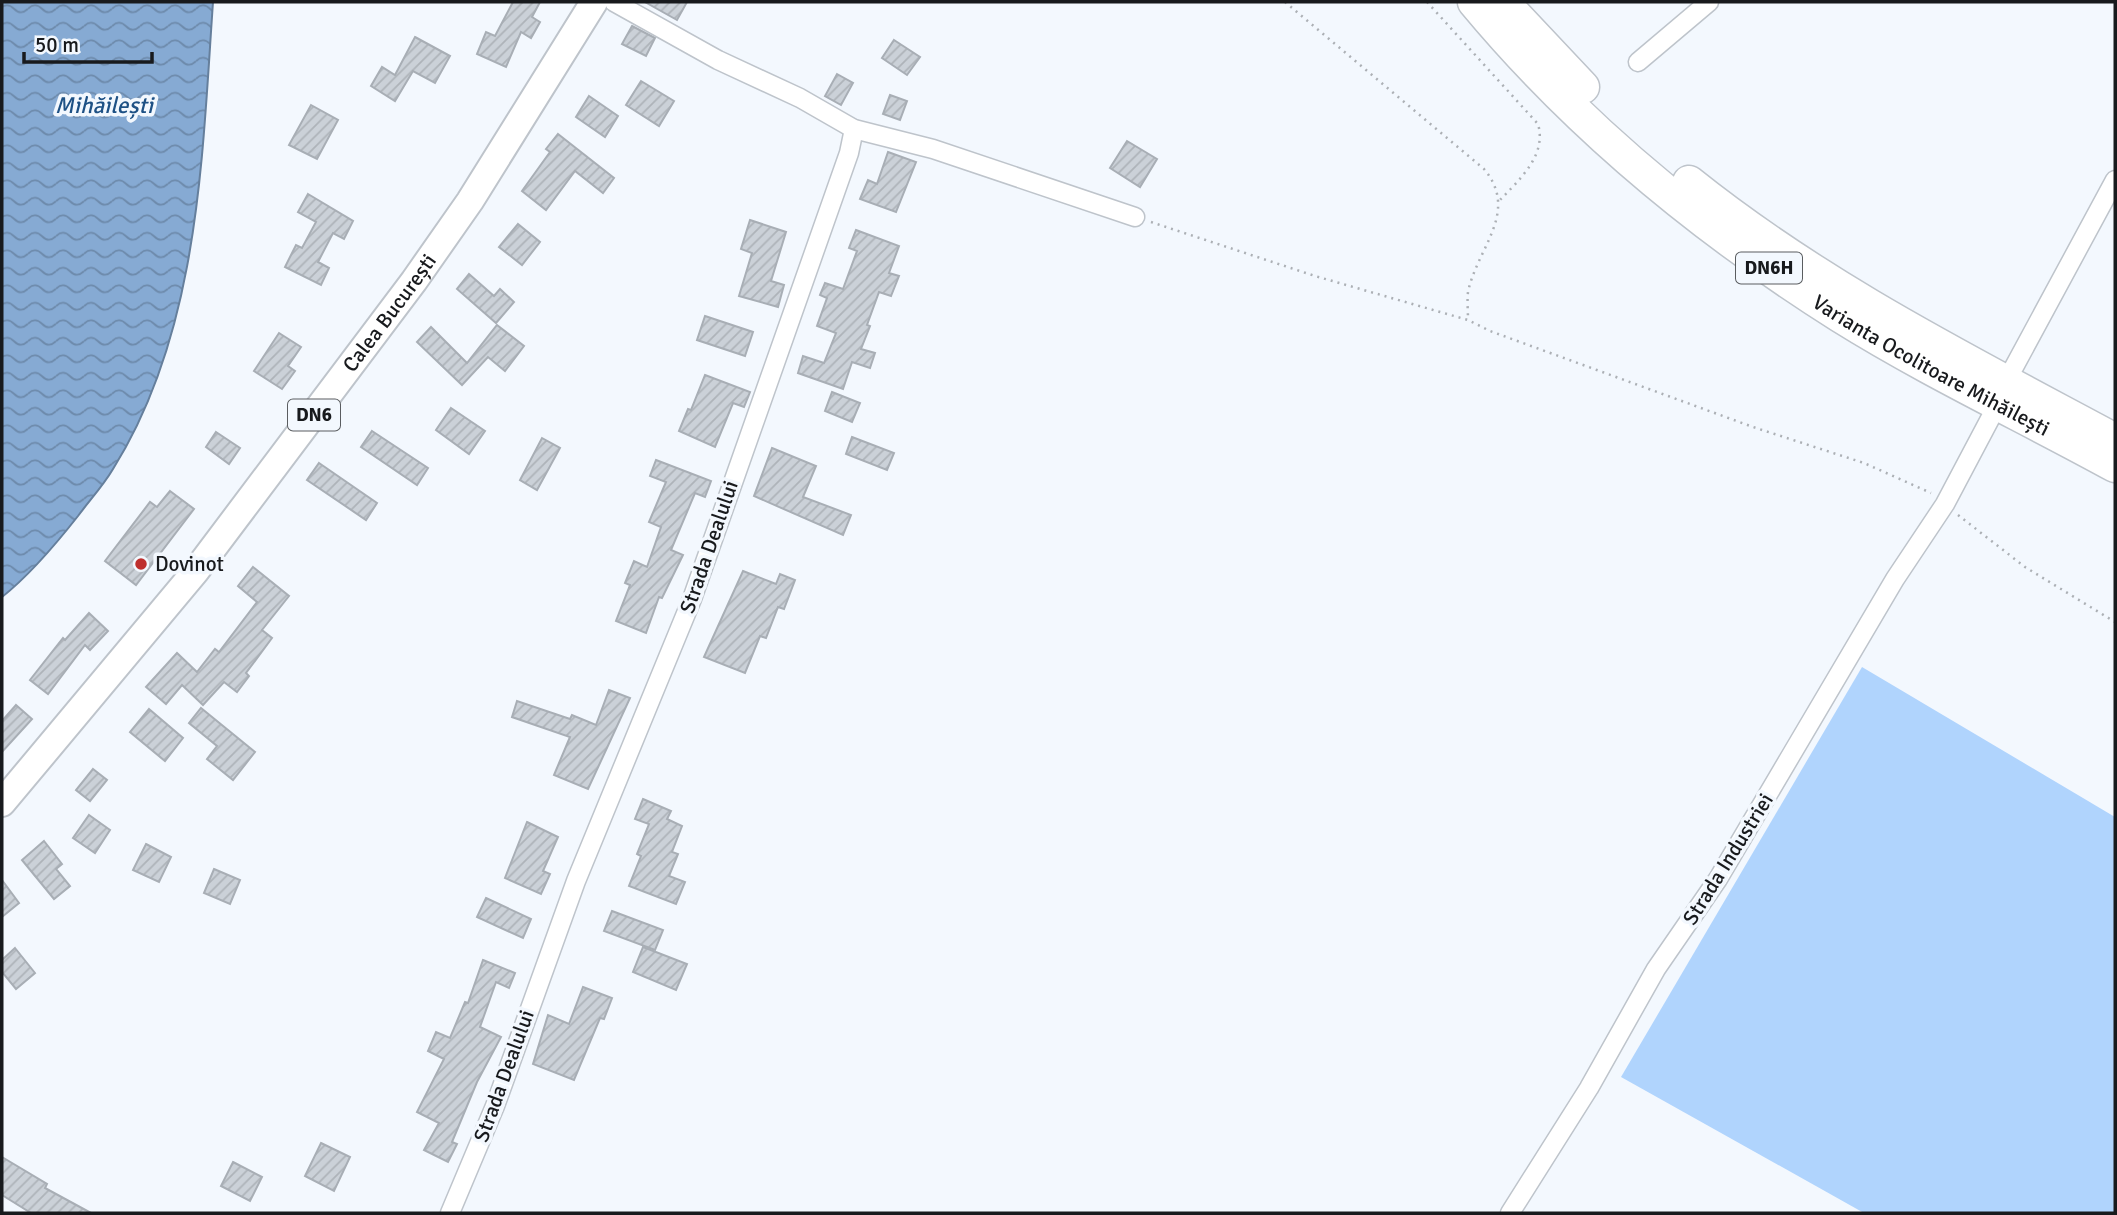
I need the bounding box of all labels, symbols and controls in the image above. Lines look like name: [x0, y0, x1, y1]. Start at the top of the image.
scale bar: [24, 21, 152, 65]
text: 50 m: [35, 32, 79, 58]
water label: Mihăilești: [55, 91, 156, 120]
street label: Calea București: [337, 249, 442, 377]
road number: DN6H: [1736, 252, 1802, 284]
street label: Varianta Ocolitoare Mihăilești: [1808, 289, 2054, 442]
road number: DN6: [288, 400, 340, 430]
street label: Strada Dealului: [674, 477, 744, 617]
place label: Dovinot: [155, 551, 224, 577]
marker: Dovinot: [133, 556, 149, 572]
street label: Strada Industriei: [1677, 788, 1779, 930]
street label: Strada Dealului: [468, 1006, 540, 1146]

